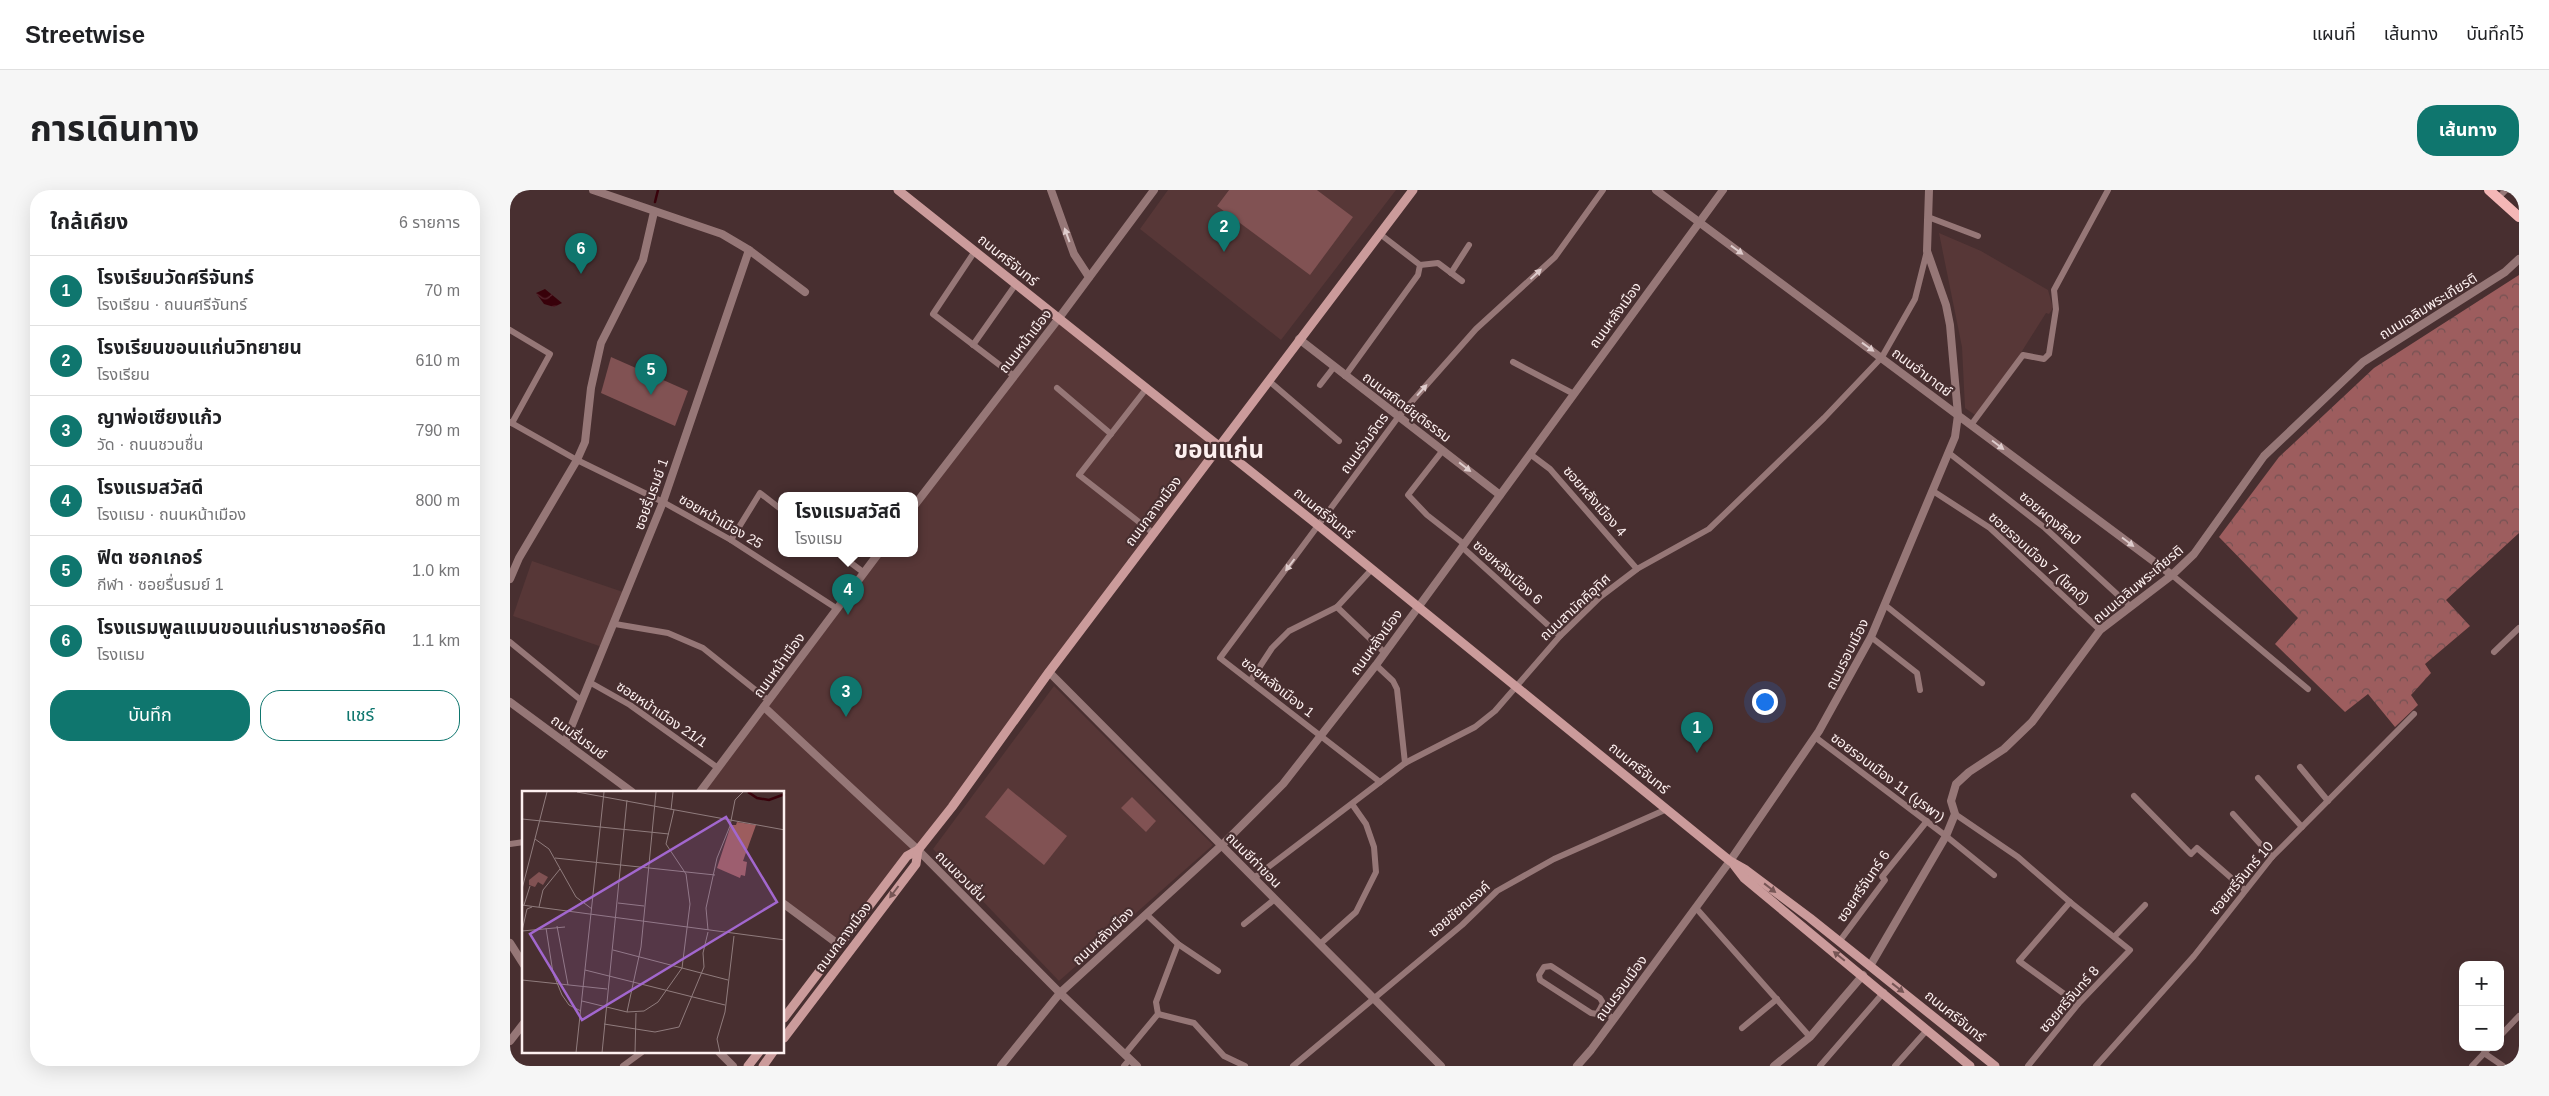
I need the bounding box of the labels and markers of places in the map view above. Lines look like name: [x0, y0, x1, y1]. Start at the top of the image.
pin: 2: [1208, 211, 1240, 252]
pin: 6: [565, 233, 597, 274]
pin: 5: [635, 354, 667, 395]
pin: 4: [832, 574, 864, 615]
pin: 3: [830, 676, 862, 717]
pin: 1: [1681, 712, 1713, 753]

